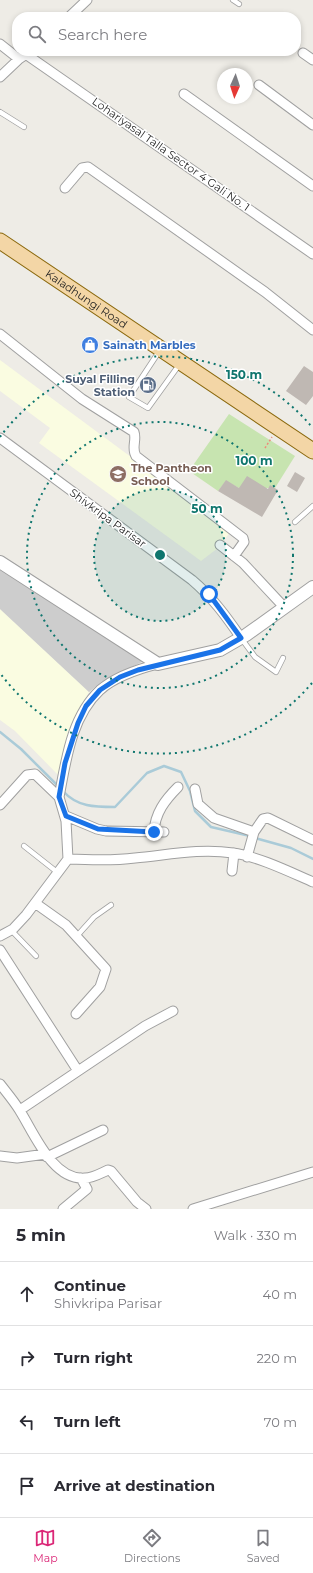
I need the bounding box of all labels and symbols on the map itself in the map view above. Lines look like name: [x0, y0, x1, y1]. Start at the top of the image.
north arrow: [217, 68, 253, 104]
street label: Lohariyasal Talla Sector 4 Gali No. 1: [90, 94, 252, 214]
street label: Kaladhungi Road: [43, 267, 130, 331]
shop icon: Sainath Marbles: [80, 335, 100, 355]
place label: Sainath Marbles: [103, 338, 196, 352]
text: 150 m: [226, 367, 262, 382]
place label: Suyal Filling Station: [65, 372, 135, 399]
fuel station icon: Suyal Filling Station: [138, 375, 158, 395]
text: 100 m: [236, 453, 272, 468]
place label: The Pantheon School: [131, 461, 212, 488]
school or university icon: The Pantheon School: [108, 464, 128, 484]
street label: Shivkripa Parisar: [67, 485, 149, 551]
text: 50 m: [191, 501, 223, 516]
centre of rings: [153, 548, 167, 562]
route start: [200, 585, 218, 603]
route end: [145, 823, 163, 841]

